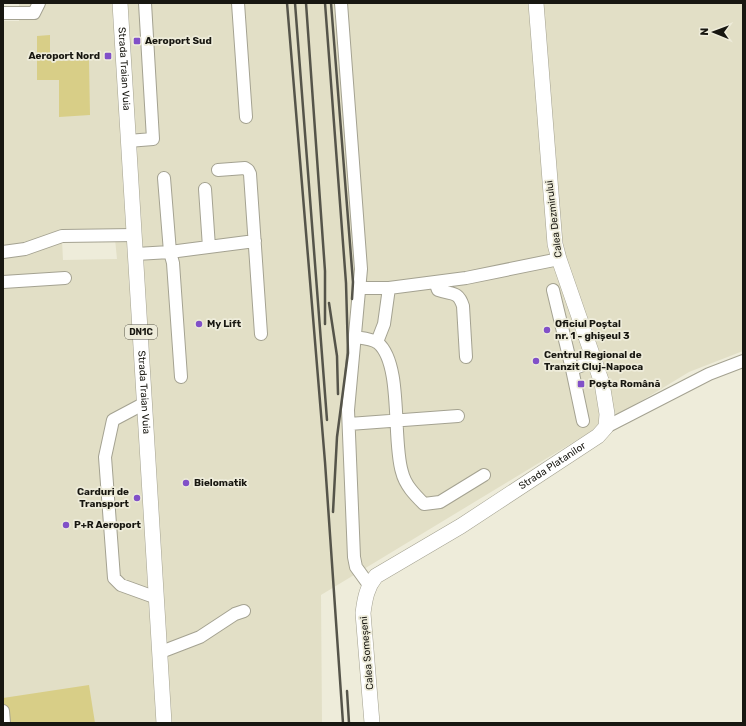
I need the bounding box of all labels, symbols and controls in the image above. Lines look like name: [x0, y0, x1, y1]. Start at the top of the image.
north arrow: [694, 12, 734, 52]
street label: Strada Traian Vuia: [115, 27, 133, 111]
text: N: [698, 28, 711, 36]
place label: Aeroport Sud: [145, 35, 212, 47]
marker: Aeroport Sud: [132, 36, 142, 46]
place label: Aeroport Nord: [29, 50, 100, 62]
marker: Aeroport Nord: [103, 51, 113, 61]
street label: Calea Dezmirului: [543, 180, 565, 258]
place label: My Lift: [207, 318, 241, 330]
place label: Oficiul Poștal nr. 1 - ghișeul 3: [555, 318, 630, 342]
marker: My Lift: [194, 319, 204, 329]
road number: DN1C: [125, 325, 157, 339]
marker: Oficiul Poștal nr. 1 - ghișeul 3: [542, 325, 552, 335]
place label: Centrul Regional de Tranzit Cluj-Napoca: [544, 349, 643, 373]
street label: Strada Traian Vuia: [135, 350, 152, 434]
marker: Centrul Regional de Tranzit Cluj-Napoca: [531, 356, 541, 366]
place label: Poșta Română: [589, 378, 660, 390]
marker: Poșta Română: [576, 379, 586, 389]
street label: Strada Platanilor: [517, 440, 588, 492]
place label: Bielomatik: [194, 477, 247, 489]
marker: Bielomatik: [181, 478, 191, 488]
place label: Carduri de Transport: [77, 486, 129, 510]
marker: Carduri de Transport: [132, 493, 142, 503]
place label: P+R Aeroport: [74, 519, 141, 531]
marker: P+R Aeroport: [61, 520, 71, 530]
street label: Calea Someșeni: [358, 616, 376, 690]

